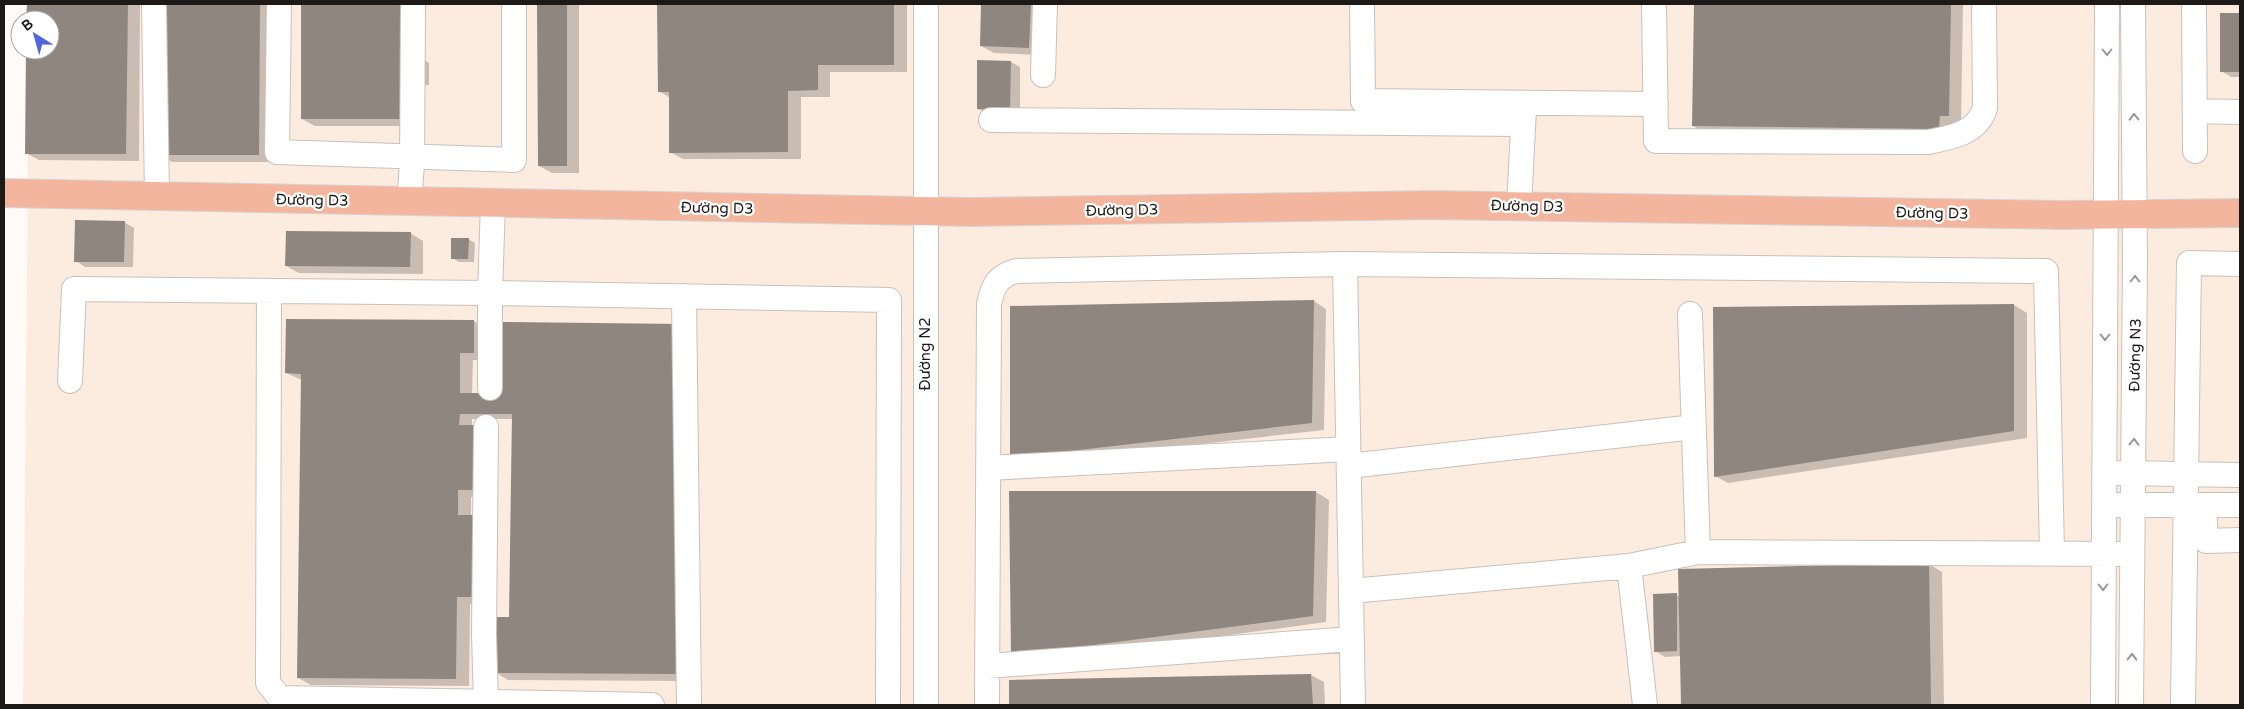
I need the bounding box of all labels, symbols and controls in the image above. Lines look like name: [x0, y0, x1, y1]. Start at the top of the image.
north arrow: [10, 10, 60, 60]
text: B: [18, 15, 37, 35]
one-way arrow: [2102, 49, 2112, 57]
one-way arrow: [2129, 112, 2140, 120]
street label: Đường D3: [275, 190, 349, 210]
street label: Đường D3: [1490, 196, 1564, 216]
street label: Đường D3: [680, 198, 754, 218]
street label: Đường D3: [1085, 200, 1159, 220]
street label: Đường D3: [1895, 203, 1969, 223]
one-way arrow: [2130, 275, 2140, 282]
street label: Đường N2: [916, 317, 934, 391]
street label: Đường N3: [2125, 318, 2145, 392]
one-way arrow: [2100, 334, 2110, 342]
one-way arrow: [2129, 437, 2139, 445]
one-way arrow: [2098, 584, 2108, 592]
one-way arrow: [2127, 652, 2137, 660]

